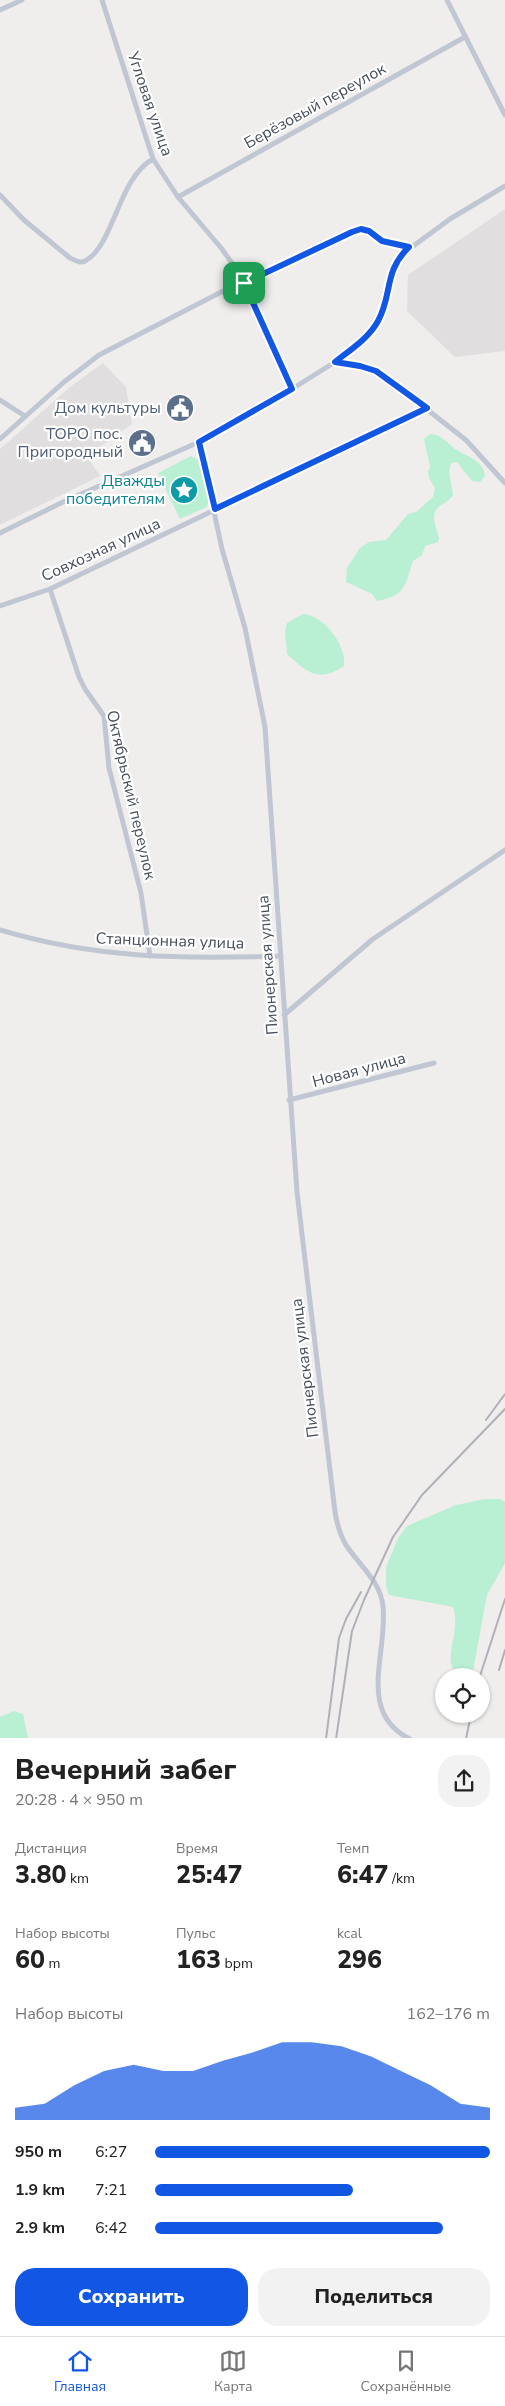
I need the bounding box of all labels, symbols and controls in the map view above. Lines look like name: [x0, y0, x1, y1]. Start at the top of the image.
street label: Угловая улица: [122, 48, 178, 159]
street label: Берёзовый переулок: [240, 58, 390, 154]
pin: [223, 262, 265, 304]
icon: arrive: [230, 269, 258, 297]
public building icon: Дом культуры: [165, 393, 195, 423]
place label: Дом культуры: [55, 397, 161, 419]
place label: ТОРО пос. Пригородный: [18, 423, 123, 463]
public building icon: ТОРО пос. Пригородный: [127, 428, 157, 458]
place label: Дважды победителям: [66, 470, 165, 510]
place icon: Дважды победителям: [169, 475, 199, 505]
street label: Совхозная улица: [38, 513, 164, 587]
street label: Октябрьский переулок: [101, 708, 161, 882]
street label: Пионерская улица: [252, 894, 284, 1036]
street label: Станционная улица: [95, 927, 245, 955]
street label: Новая улица: [310, 1047, 408, 1093]
street label: Пионерская улица: [286, 1297, 324, 1439]
map controls: [435, 1668, 490, 1723]
button: locate: [435, 1668, 490, 1723]
text: Вечерний забег: [15, 1751, 236, 1789]
button: share: [438, 1755, 490, 1807]
text: 20:28 · 4 × 950 m: [15, 1789, 143, 1811]
text: Дистанция: [15, 1839, 87, 1858]
text: Время: [176, 1839, 218, 1858]
text: Темп: [337, 1839, 369, 1858]
text: 3.80: [15, 1858, 67, 1892]
text: 25:47: [176, 1858, 243, 1892]
text: 6:47: [337, 1858, 389, 1892]
text: km: [67, 1869, 89, 1888]
text: /km: [389, 1869, 415, 1888]
text: Набор высоты: [15, 1924, 110, 1943]
text: Пульс: [176, 1924, 216, 1943]
text: kcal: [337, 1924, 362, 1943]
text: 60: [15, 1943, 45, 1977]
text: 163: [176, 1943, 221, 1977]
text: 296: [337, 1943, 382, 1977]
text: m: [45, 1954, 61, 1973]
text: bpm: [221, 1954, 253, 1973]
text: Набор высоты: [15, 2003, 123, 2025]
text: 162–176 m: [407, 2003, 490, 2025]
text: 950 m: [15, 2141, 62, 2163]
text: 6:27: [95, 2141, 127, 2163]
text: 1.9 km: [15, 2179, 65, 2201]
text: 7:21: [95, 2179, 127, 2201]
text: 2.9 km: [15, 2217, 65, 2239]
text: 6:42: [95, 2217, 127, 2239]
button: Сохранить: [15, 2268, 248, 2326]
button: Поделиться: [258, 2268, 490, 2326]
tab: Главная: [54, 2347, 106, 2396]
tab: Карта: [214, 2347, 253, 2396]
tab: Сохранённые: [361, 2347, 451, 2396]

